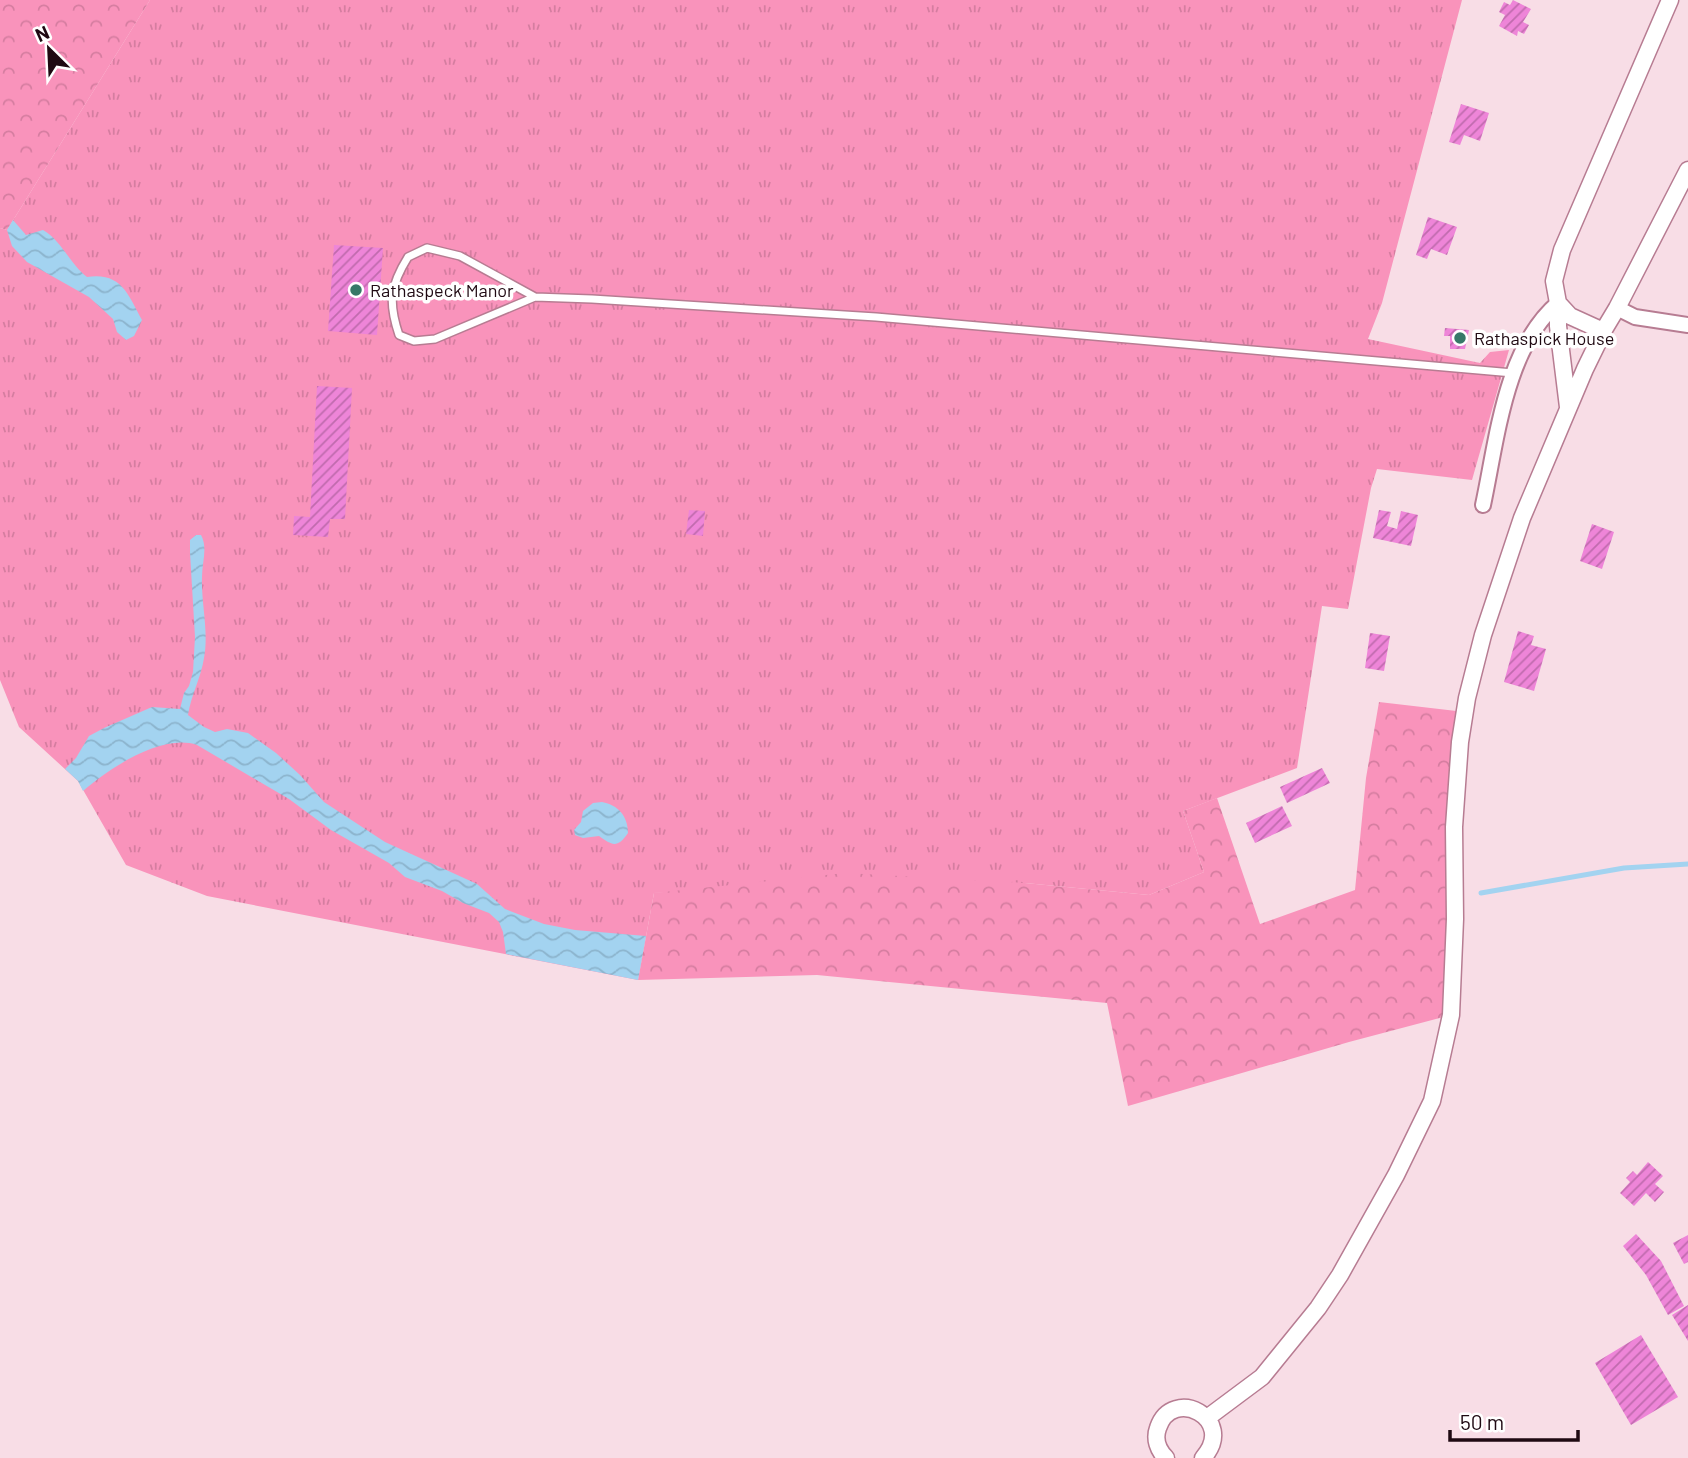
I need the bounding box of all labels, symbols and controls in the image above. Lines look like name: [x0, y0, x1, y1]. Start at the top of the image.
north arrow: [14, 14, 84, 84]
text: N: [31, 20, 52, 46]
place label: Rathaspeck Manor: [370, 279, 514, 301]
marker: Rathaspeck Manor: [348, 282, 364, 298]
place label: Rathaspick House: [1474, 327, 1614, 349]
marker: Rathaspick House: [1452, 330, 1468, 346]
scale bar: [1450, 1398, 1578, 1442]
text: 50 m: [1460, 1409, 1504, 1434]

